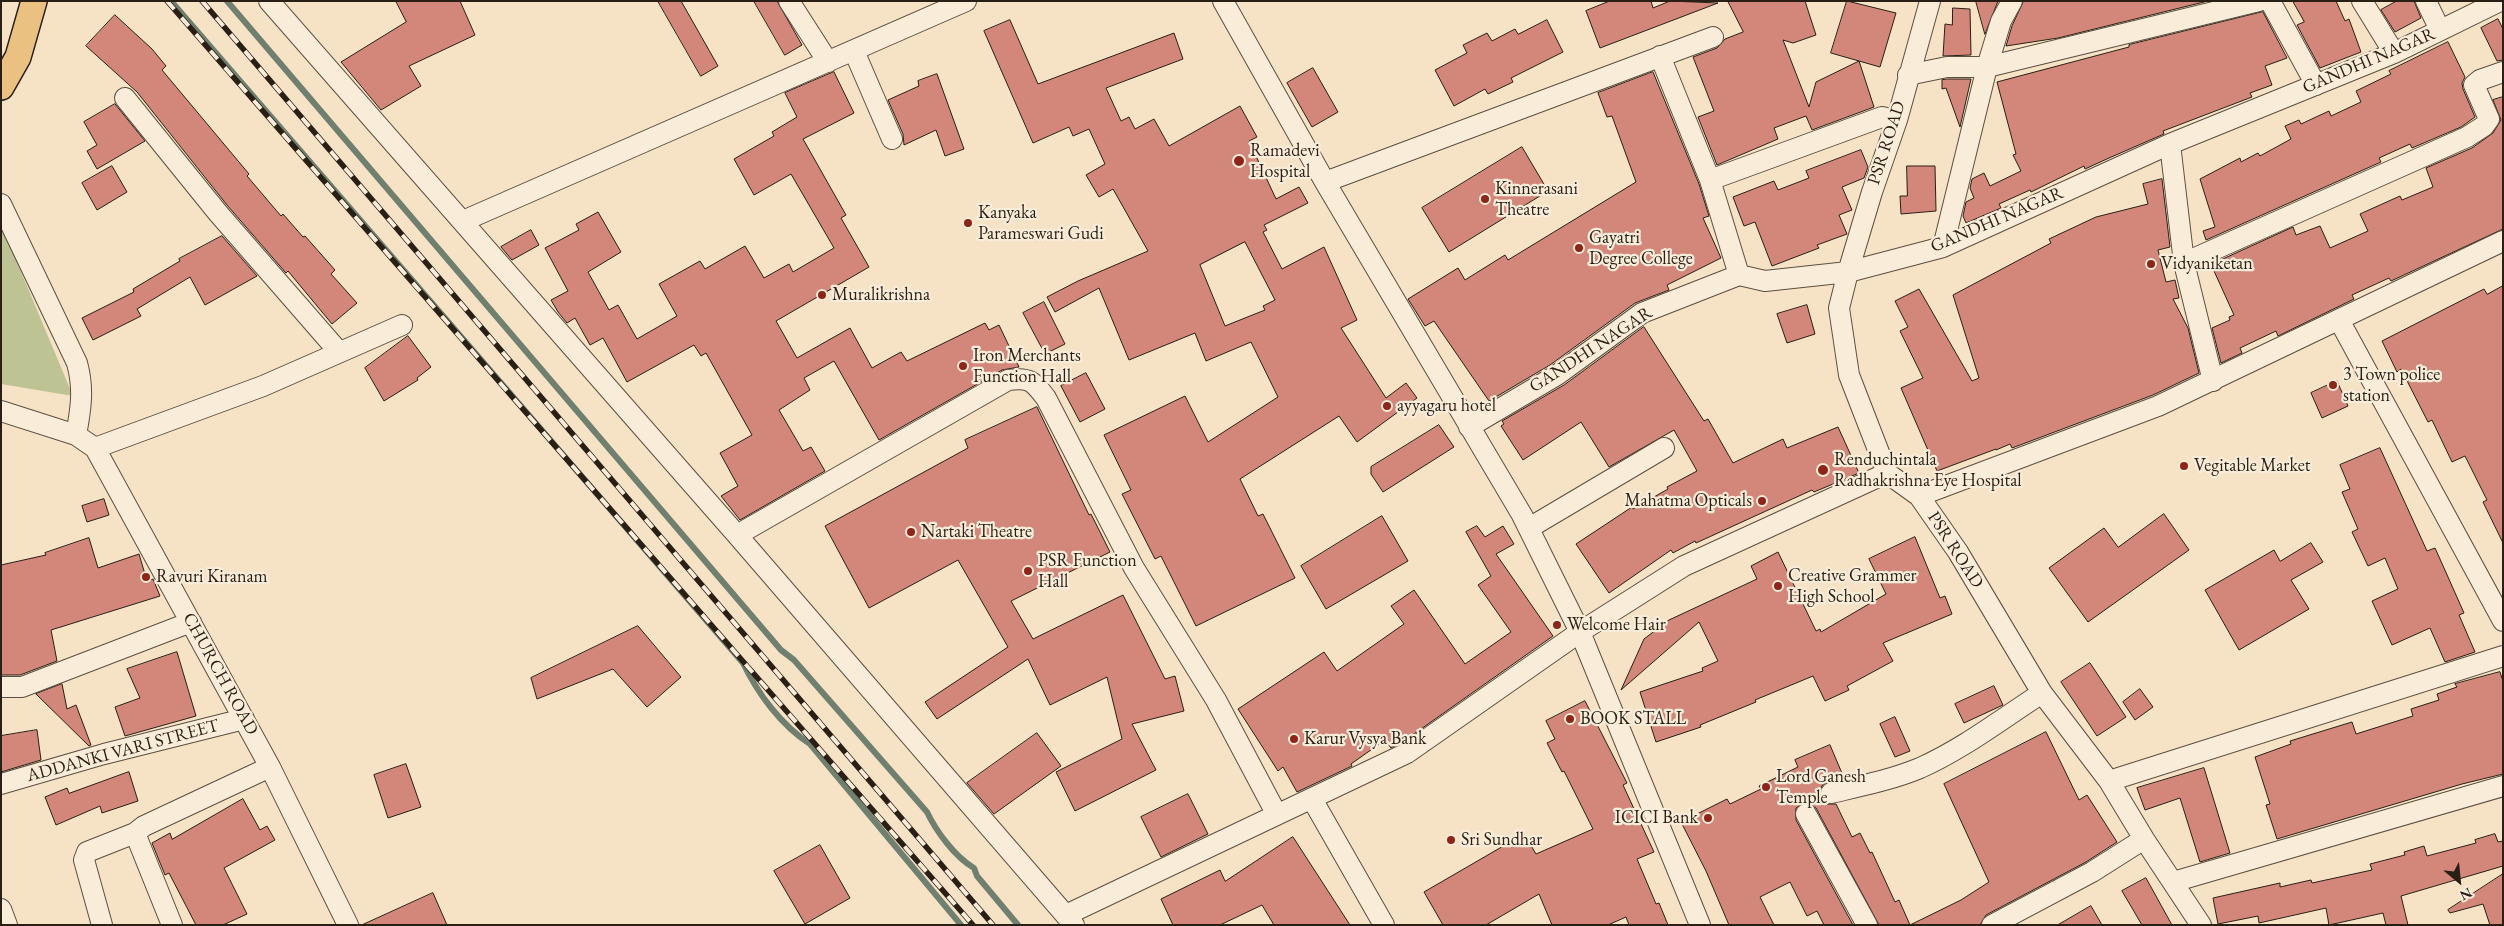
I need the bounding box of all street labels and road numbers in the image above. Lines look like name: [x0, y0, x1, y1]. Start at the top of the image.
street label: GANDHI NAGAR: [2299, 23, 2439, 99]
street label: PSR ROAD: [1863, 98, 1911, 188]
street label: GANDHI NAGAR: [1927, 182, 2067, 258]
street label: GANDHI NAGAR: [1525, 302, 1657, 398]
street label: PSR ROAD: [1922, 508, 1988, 592]
street label: CHURCH ROAD: [177, 609, 263, 739]
street label: ADDANKI VARI STREET: [25, 715, 221, 787]

